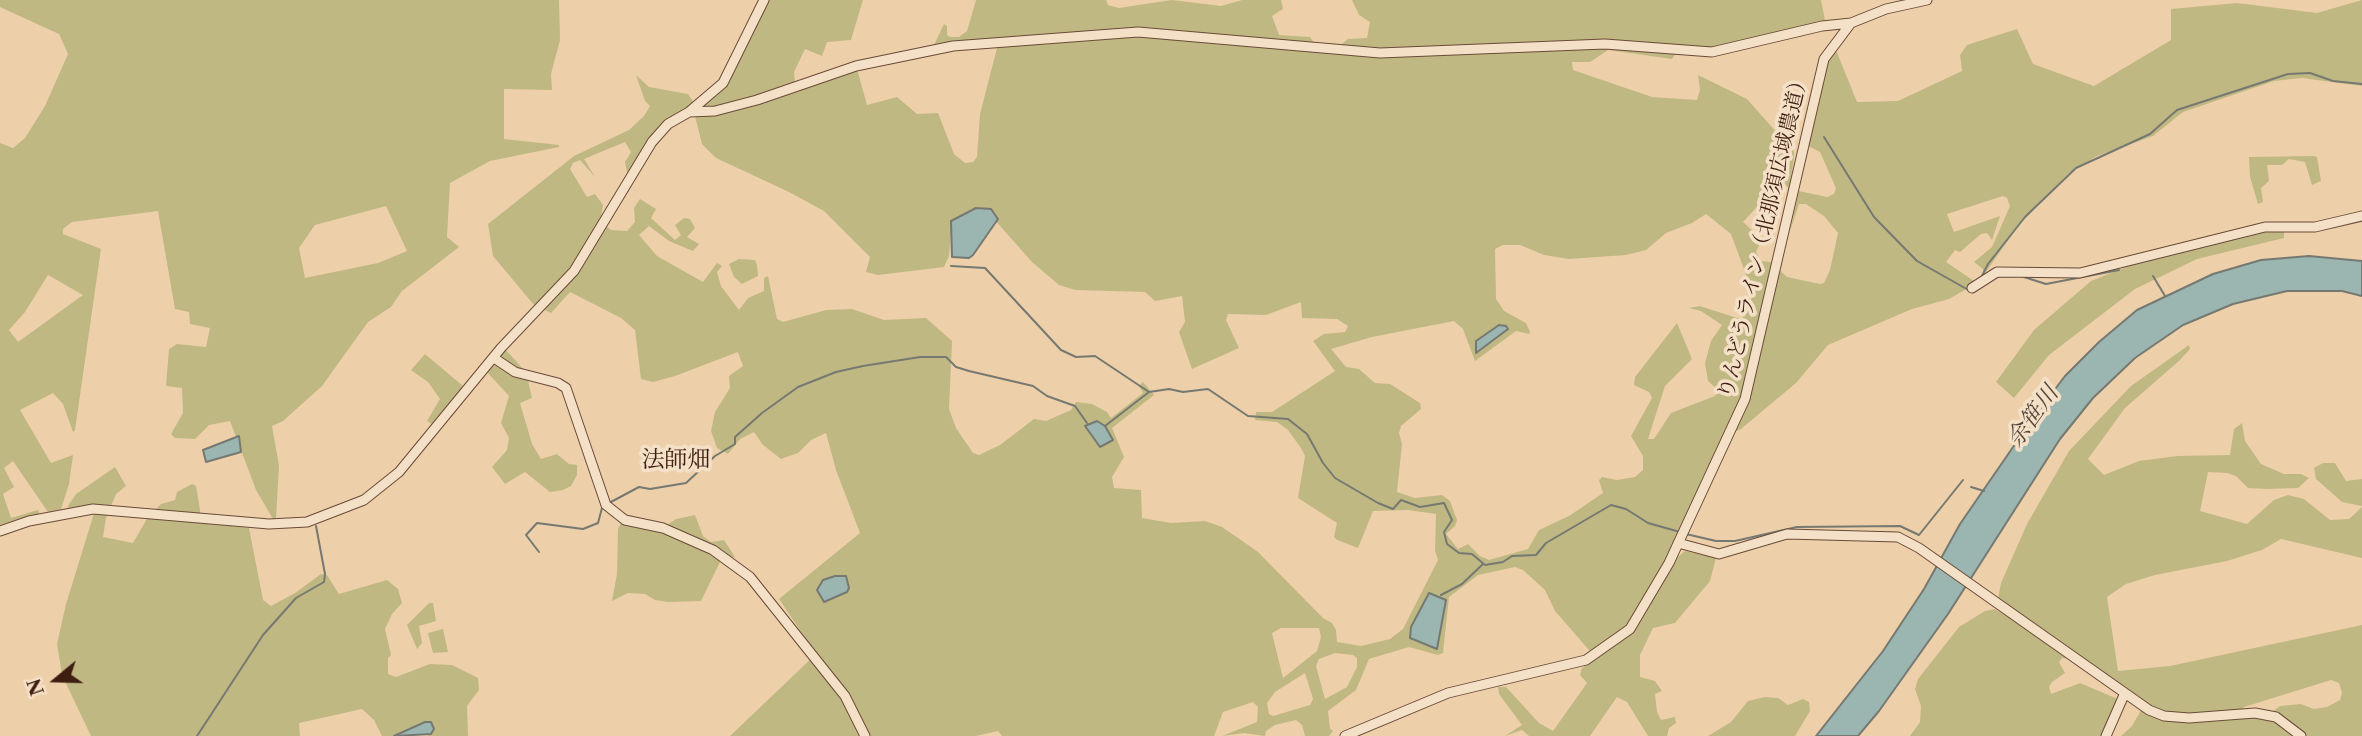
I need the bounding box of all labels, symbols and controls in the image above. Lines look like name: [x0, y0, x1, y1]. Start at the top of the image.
street label: りんどうライン（北那須広域農道）: [1714, 68, 1814, 402]
water label: 余笹川: [2002, 381, 2064, 453]
district label: 法師畑: [642, 446, 710, 474]
north arrow: [21, 645, 91, 715]
text: N: [22, 675, 49, 699]

